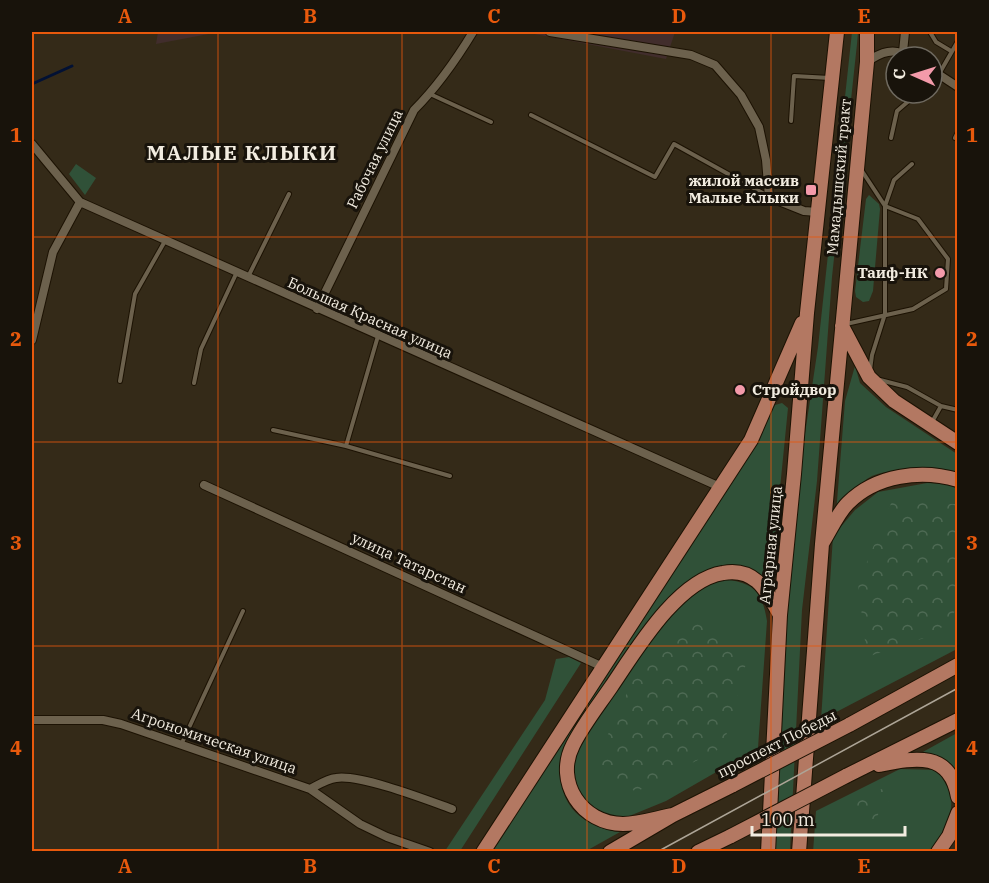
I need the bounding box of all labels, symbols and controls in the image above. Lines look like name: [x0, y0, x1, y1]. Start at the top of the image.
text: A: [118, 2, 132, 29]
text: B: [303, 2, 317, 29]
text: C: [487, 2, 501, 29]
text: D: [671, 2, 687, 29]
text: E: [857, 2, 871, 29]
north arrow: [884, 45, 944, 105]
text: С: [889, 68, 909, 80]
street label: Мамадышский тракт: [822, 98, 855, 256]
street label: Рабочая улица: [342, 106, 407, 212]
text: 1: [10, 121, 22, 148]
text: 1: [966, 121, 978, 148]
district label: МАЛЫЕ КЛЫКИ: [146, 138, 338, 166]
place label: жилой массив Малые Клыки: [688, 171, 799, 207]
marker: жилой массив Малые Клыки: [804, 183, 818, 197]
place label: Таиф-НК: [857, 263, 928, 282]
marker: Таиф-НК: [933, 266, 947, 280]
street label: Большая Красная улица: [285, 273, 456, 363]
text: 2: [10, 325, 22, 352]
text: 2: [966, 325, 978, 352]
place label: Стройдвор: [752, 380, 837, 399]
marker: Стройдвор: [733, 383, 747, 397]
street label: Аграрная улица: [755, 485, 786, 605]
street label: улица Татарстан: [349, 528, 470, 597]
text: 3: [10, 529, 22, 556]
text: 3: [966, 529, 978, 556]
street label: Агрономическая улица: [129, 703, 299, 778]
street label: проспект Победы: [714, 705, 840, 782]
text: 4: [10, 734, 22, 761]
text: 4: [966, 734, 978, 761]
scale bar: [752, 799, 905, 837]
text: 100 m: [761, 808, 815, 831]
text: A: [118, 852, 132, 879]
text: B: [303, 852, 317, 879]
text: C: [487, 852, 501, 879]
text: D: [671, 852, 687, 879]
text: E: [857, 852, 871, 879]

